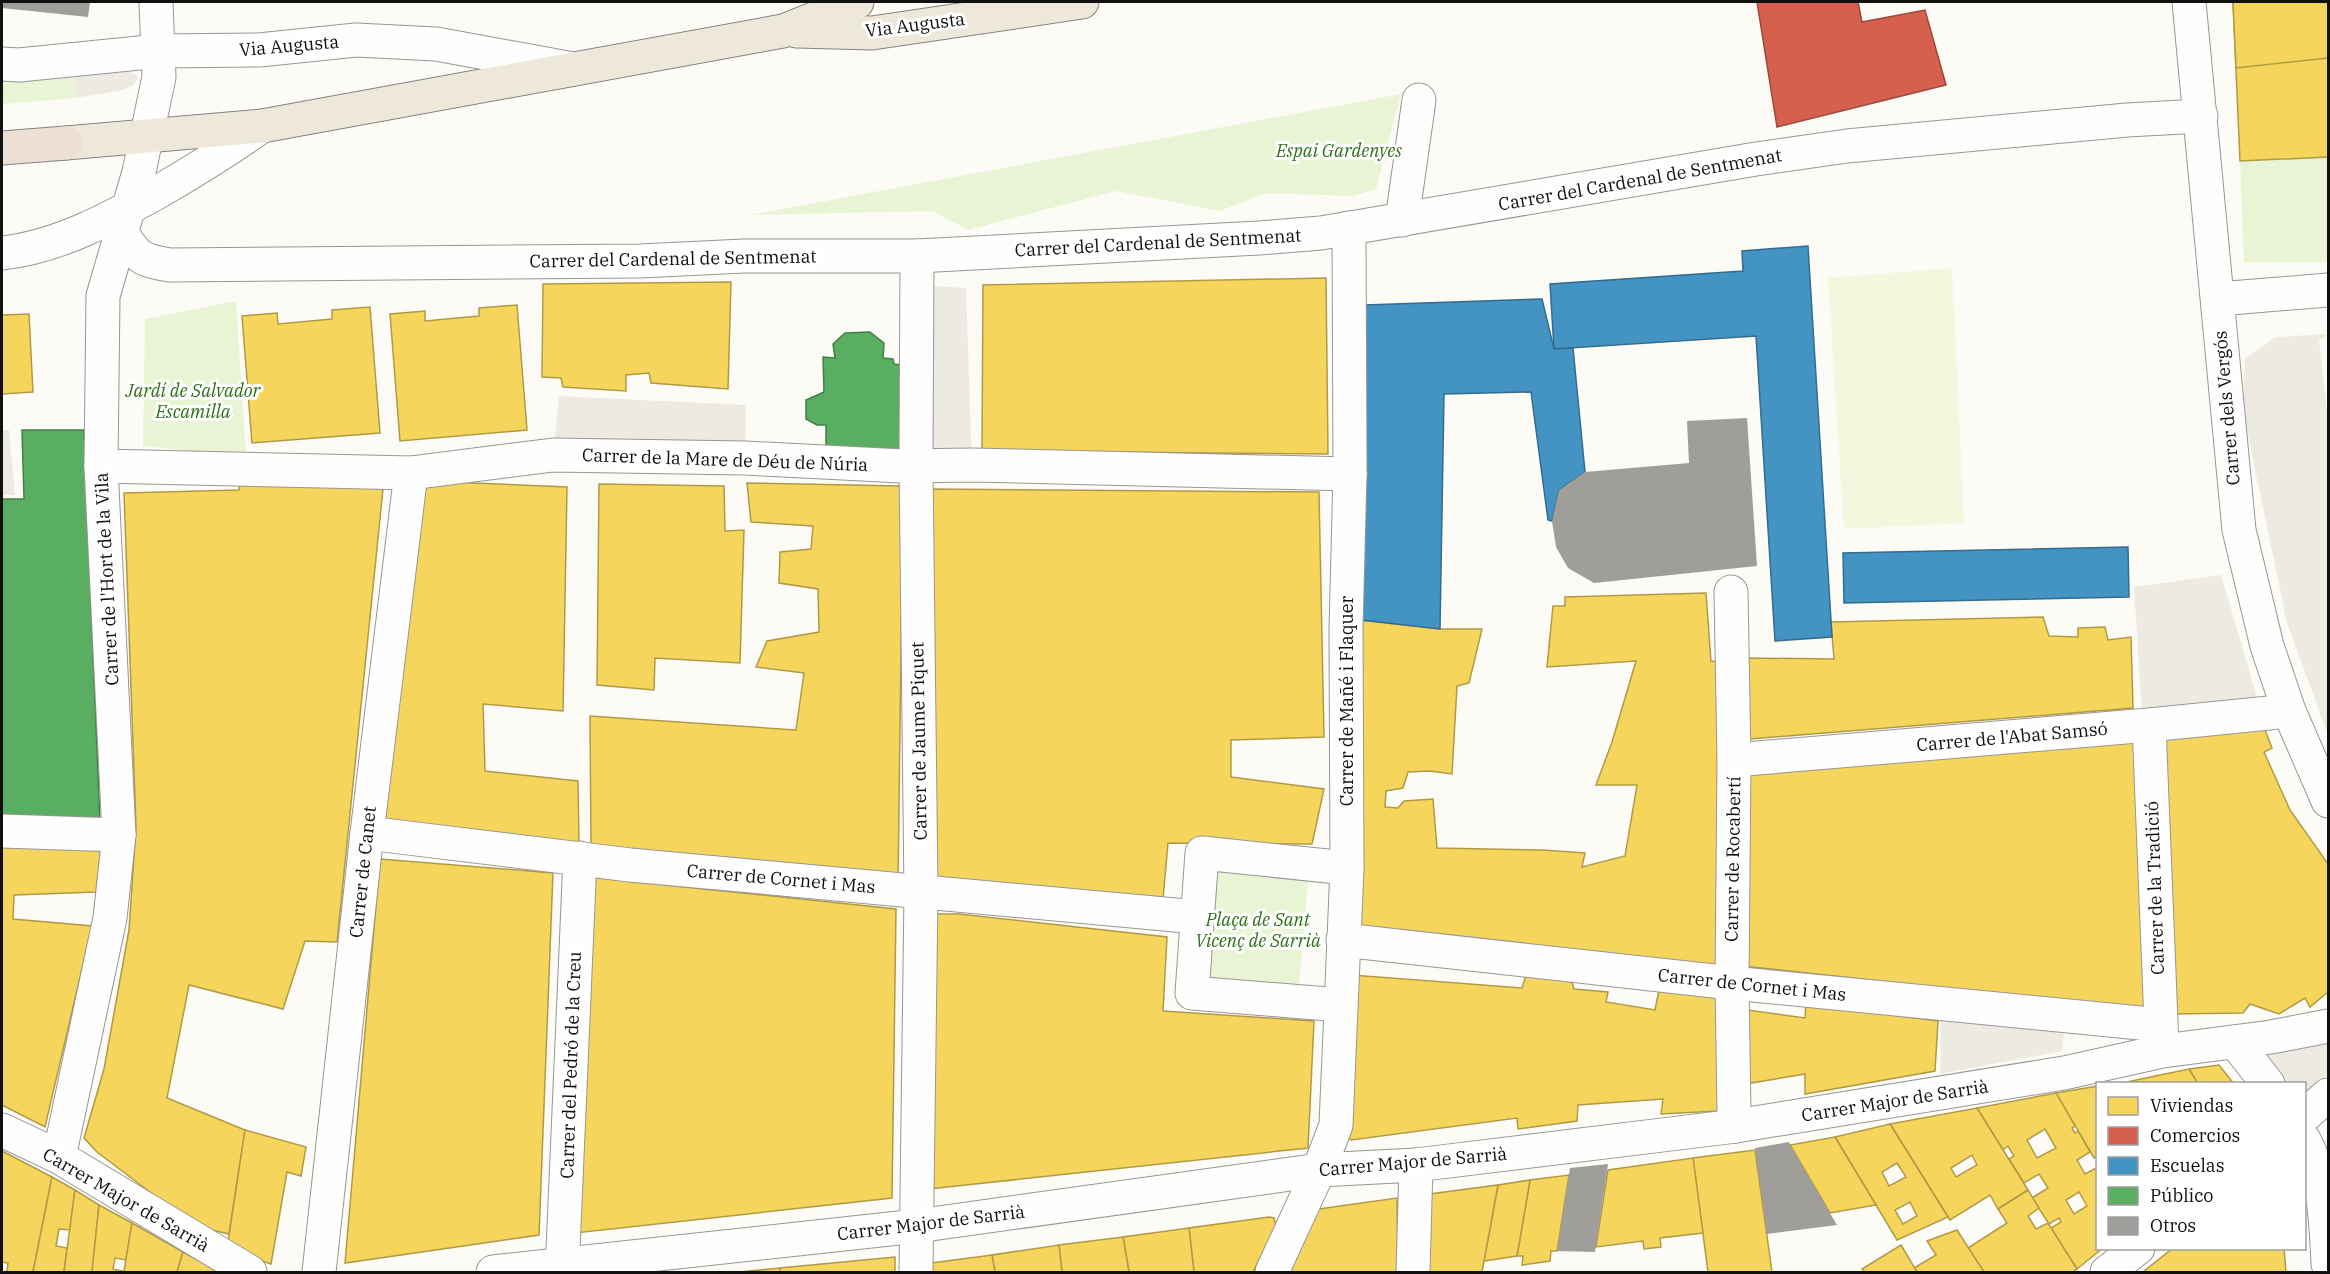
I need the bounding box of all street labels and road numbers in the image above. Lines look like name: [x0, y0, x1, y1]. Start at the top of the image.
street label: Via Augusta: [864, 7, 966, 42]
street label: Via Augusta: [238, 30, 340, 61]
street label: Carrer del Cardenal de Sentmenat: [1496, 143, 1783, 216]
street label: Carrer del Cardenal de Sentmenat: [1014, 224, 1302, 262]
street label: Carrer del Cardenal de Sentmenat: [529, 244, 817, 273]
street label: Carrer dels Vergós: [2208, 330, 2245, 486]
street label: Carrer de la Mare de Déu de Núria: [582, 443, 869, 476]
street label: Carrer de l'Hort de la Vila: [89, 472, 124, 686]
street label: Carrer de Mañé i Flaquer: [1335, 596, 1358, 806]
street label: Carrer de Jaume Piquet: [905, 641, 932, 841]
street label: Carrer de l'Abat Samsó: [1915, 717, 2109, 756]
street label: Carrer de Rocabertí: [1720, 776, 1745, 942]
street label: Carrer de la Tradició: [2140, 801, 2169, 975]
street label: Carrer de Canet: [344, 805, 381, 939]
street label: Carrer de Cornet i Mas: [686, 859, 876, 898]
street label: Carrer del Pedró de la Creu: [555, 951, 586, 1179]
street label: Carrer de Cornet i Mas: [1657, 963, 1847, 1006]
street label: Carrer Major de Sarrià: [1800, 1074, 1990, 1127]
street label: Carrer Major de Sarrià: [39, 1142, 214, 1257]
street label: Carrer Major de Sarrià: [1318, 1142, 1508, 1181]
street label: Carrer Major de Sarrià: [836, 1200, 1026, 1245]

